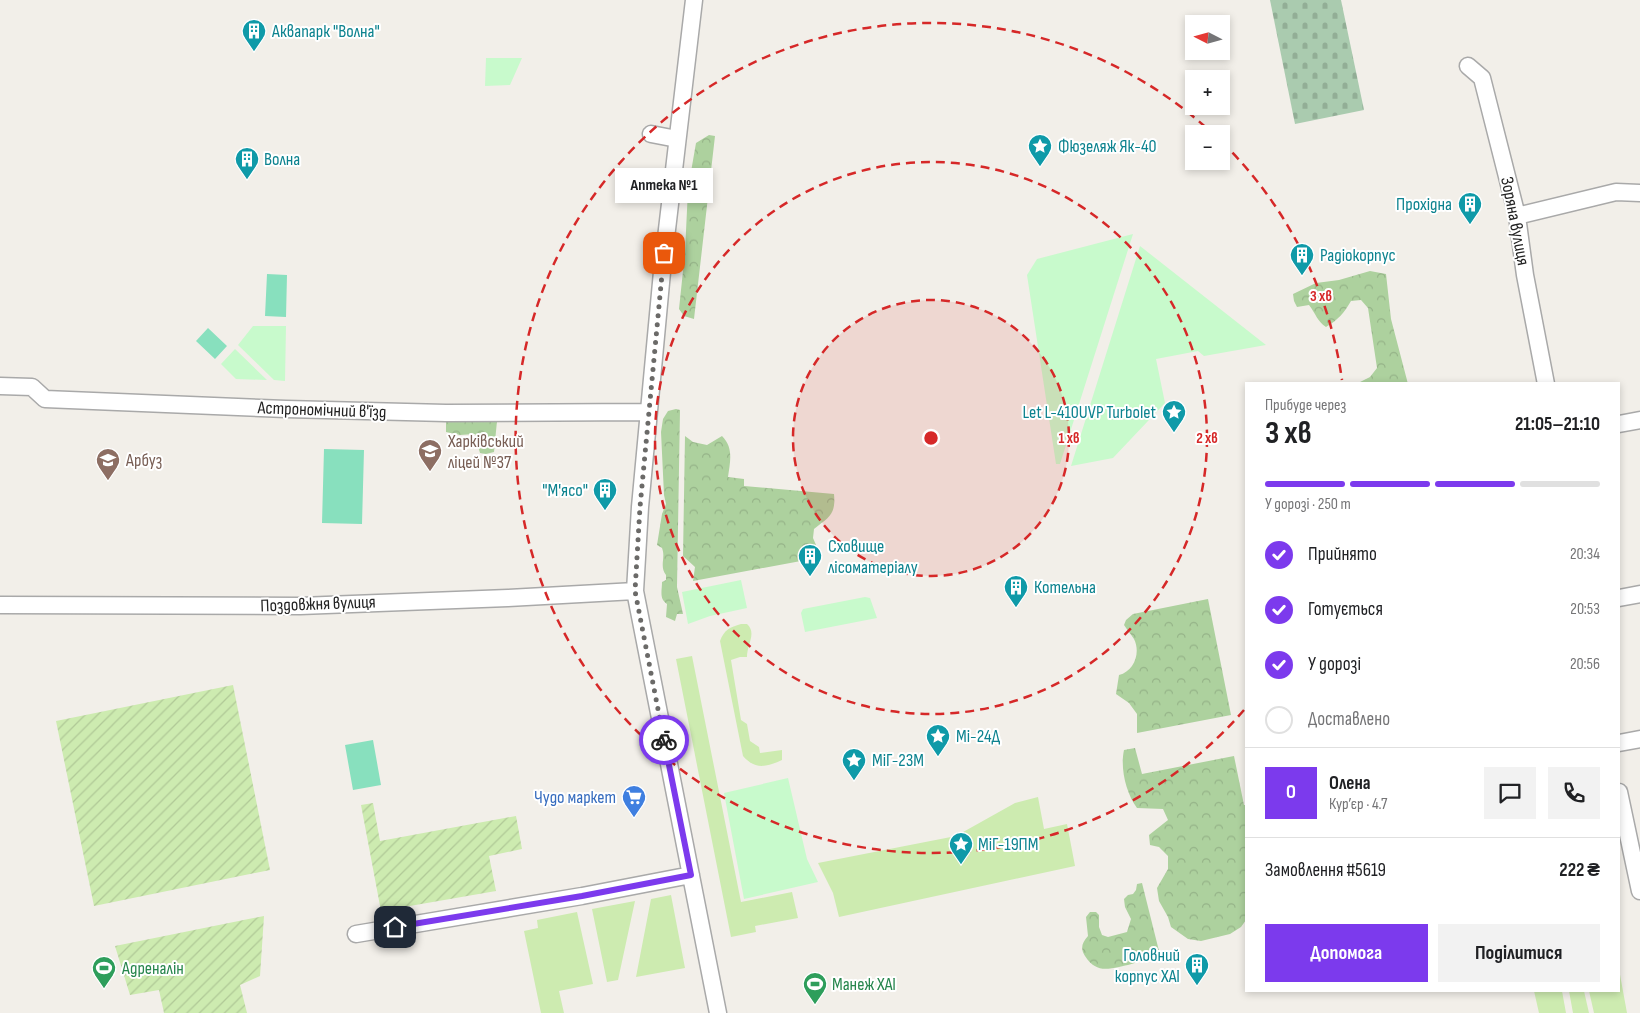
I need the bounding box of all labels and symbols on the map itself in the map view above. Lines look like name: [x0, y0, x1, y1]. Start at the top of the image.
north arrow: [1185, 15, 1230, 60]
building icon: Аквапарк "Волна": [241, 18, 267, 52]
place label: Аквапарк "Волна": [271, 21, 380, 42]
place icon: Фюзеляж Як-40: [1027, 133, 1053, 167]
place label: Фюзеляж Як-40: [1058, 136, 1157, 157]
building icon: Волна: [234, 146, 260, 180]
place label: Волна: [264, 149, 300, 170]
callout: Аптека №1: [615, 168, 713, 203]
street label: Зоряна вулиця: [1496, 175, 1534, 267]
building icon: Прохідна: [1457, 191, 1483, 225]
place label: Прохідна: [1396, 194, 1452, 215]
pin: [643, 232, 685, 274]
building icon: Радіокорпус: [1289, 242, 1315, 276]
place label: Радіокорпус: [1320, 245, 1396, 266]
text: 3 хв: [1310, 287, 1332, 306]
street label: Астрономічний в'їзд: [256, 397, 387, 423]
place icon: Let L-410UVP Turbolet: [1161, 399, 1187, 433]
place label: Let L-410UVP Turbolet: [1023, 402, 1157, 423]
centre of rings: [922, 429, 940, 447]
text: 1 хв: [1058, 429, 1080, 448]
text: 2 хв: [1196, 429, 1218, 448]
place label: Харківський ліцей №37: [447, 431, 524, 473]
school or university icon: Харківський ліцей №37: [417, 438, 443, 472]
school or university icon: Арбуз: [95, 447, 121, 481]
place label: Арбуз: [125, 450, 162, 471]
building icon: "М'ясо": [592, 477, 618, 511]
place label: "М'ясо": [542, 480, 588, 501]
place label: Сховище лісоматеріалу: [828, 536, 918, 578]
building icon: Сховище лісоматеріалу: [797, 543, 823, 577]
building icon: Котельна: [1003, 574, 1029, 608]
place label: Котельна: [1034, 577, 1096, 598]
street label: Поздовжня вулиця: [260, 591, 376, 617]
courier: [639, 715, 689, 765]
place icon: Мі-24Д: [925, 723, 951, 757]
place label: Мі-24Д: [956, 726, 1001, 747]
place icon: МіГ-23М: [841, 747, 867, 781]
place label: МіГ-23М: [872, 750, 924, 771]
supermarket icon: Чудо маркет: [621, 784, 647, 818]
place label: Чудо маркет: [534, 787, 616, 808]
place icon: МіГ-19ПМ: [948, 831, 974, 865]
place label: МіГ-19ПМ: [978, 834, 1038, 855]
pin: [374, 906, 416, 948]
place label: Головний корпус ХАІ: [1115, 945, 1180, 987]
building icon: Головний корпус ХАІ: [1184, 952, 1210, 986]
sports icon: Адреналін: [91, 955, 117, 989]
place label: Адреналін: [121, 958, 184, 979]
sports icon: Манеж ХАІ: [802, 971, 828, 1005]
place label: Манеж ХАІ: [832, 974, 896, 995]

